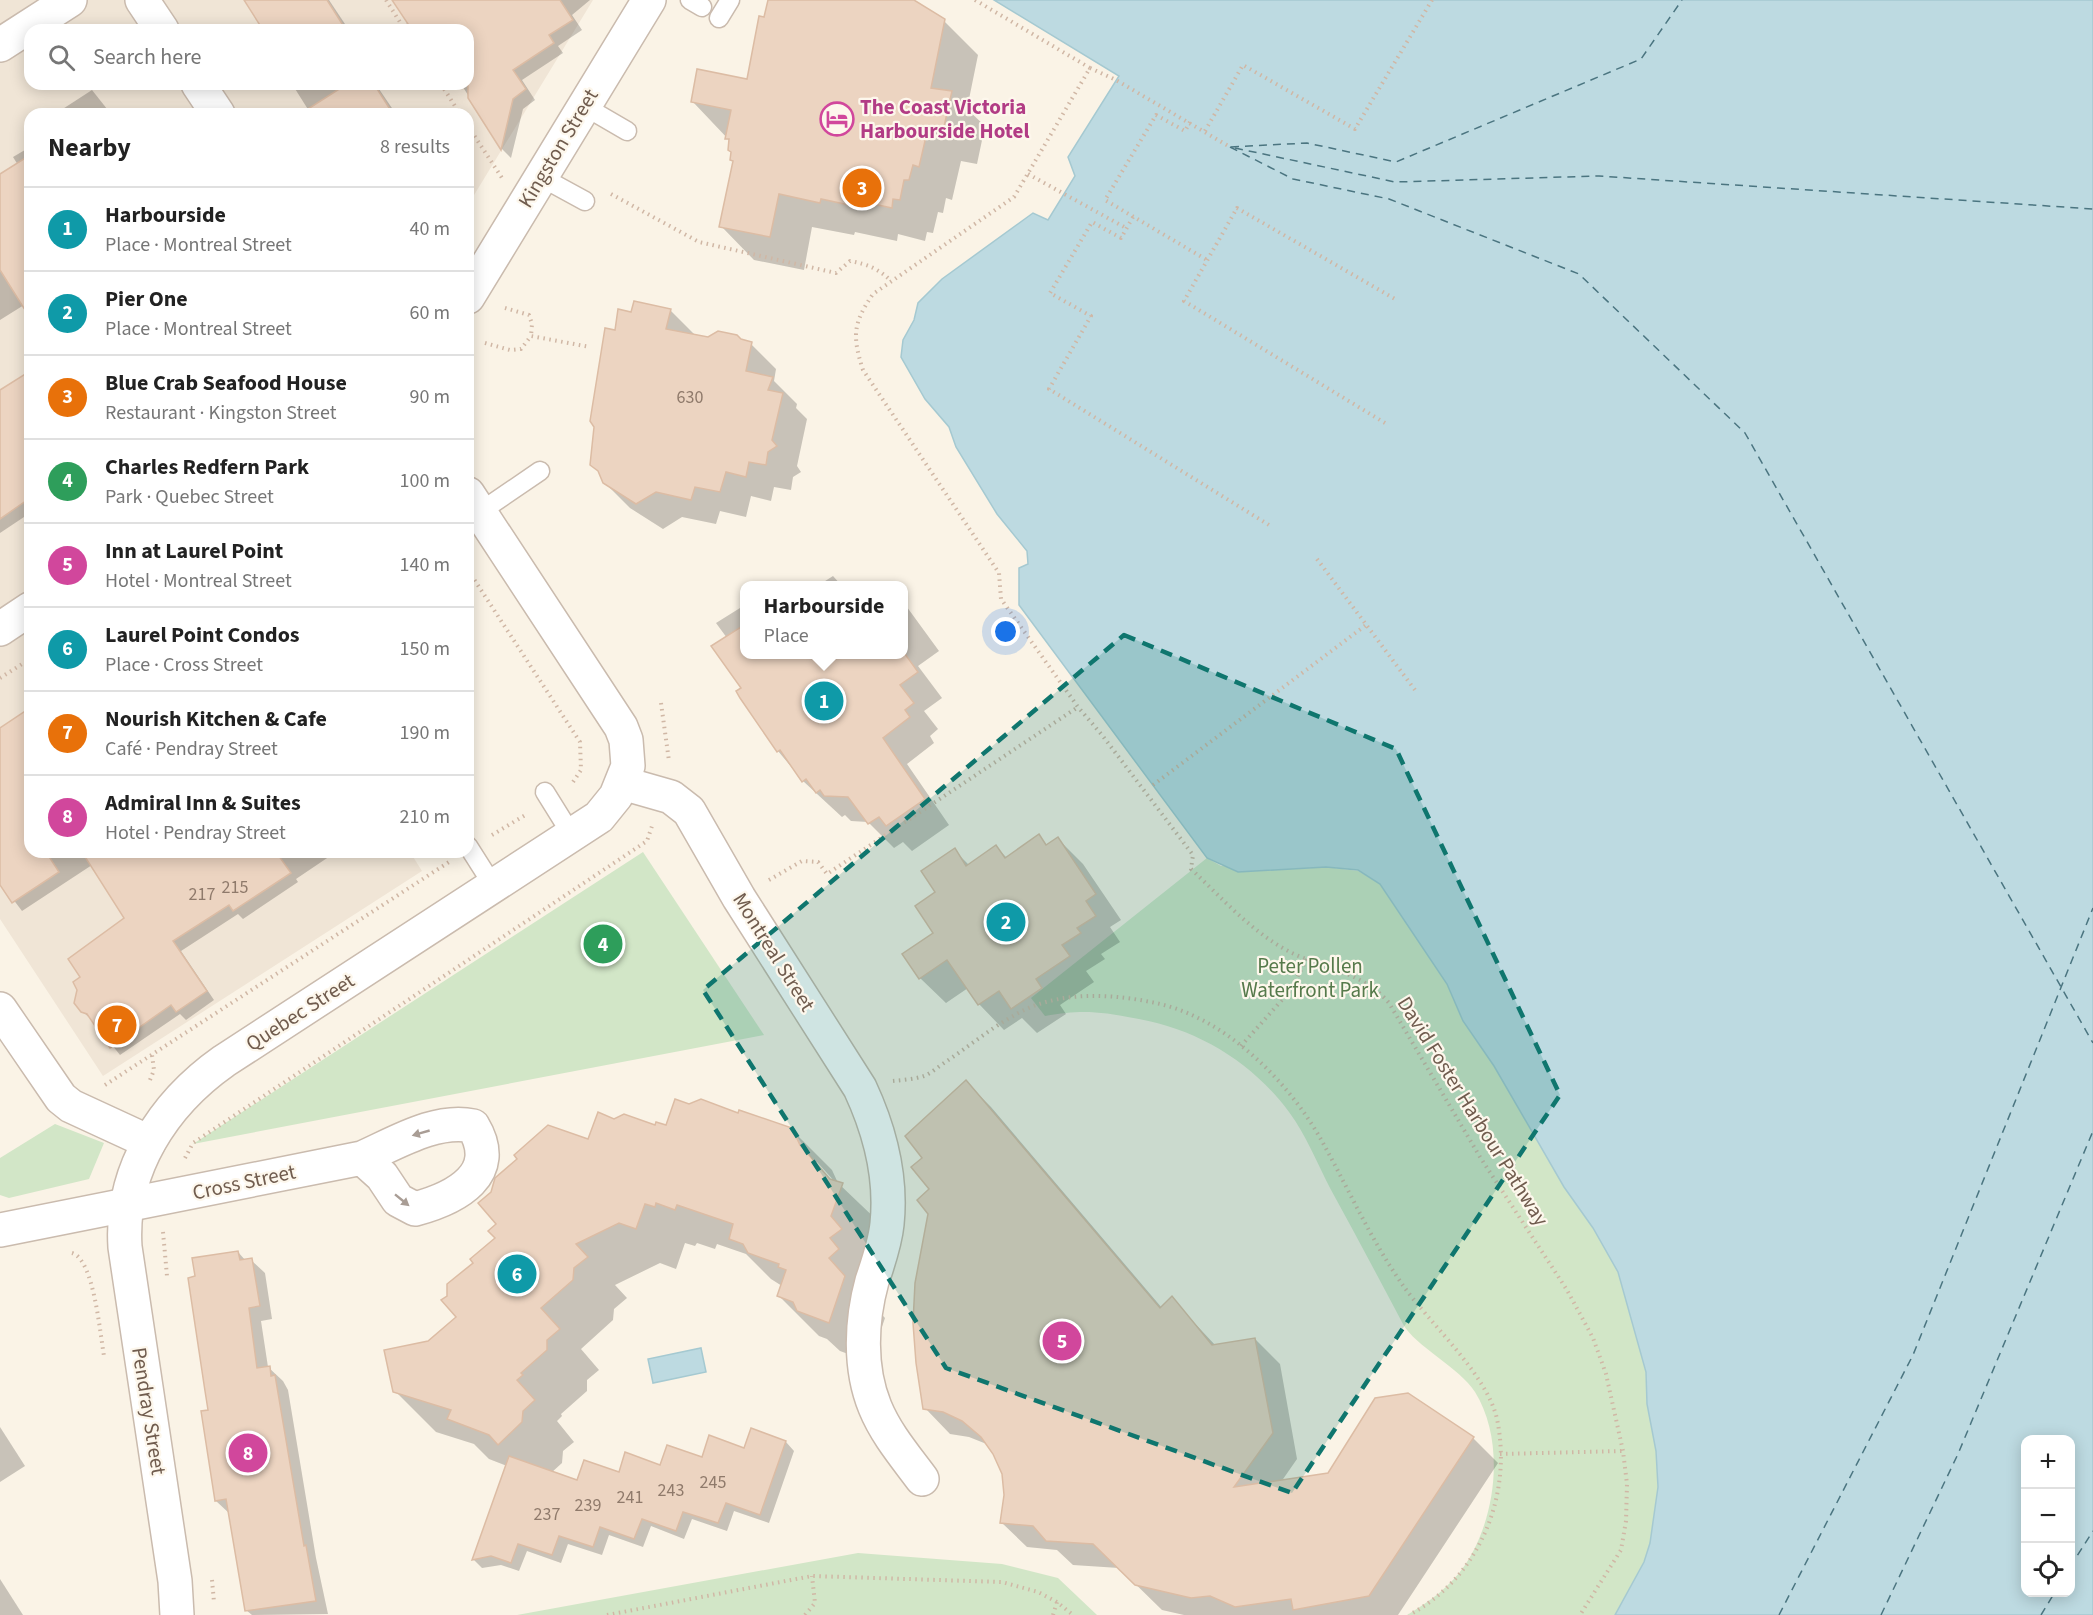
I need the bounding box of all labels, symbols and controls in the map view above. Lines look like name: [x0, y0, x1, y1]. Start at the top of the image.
search box: [24, 24, 474, 90]
icon: search: [45, 41, 78, 74]
text: Search here: [93, 41, 201, 73]
street label: Kingston Street: [511, 83, 605, 213]
place label: The Coast Victoria Harbourside Hotel: [860, 92, 1029, 146]
hotel icon: The Coast Victoria Harbourside Hotel: [819, 101, 855, 137]
text: Nearby: [48, 129, 131, 166]
text: 8 results: [380, 133, 450, 161]
pin: 3: [842, 166, 882, 210]
text: Harbourside: [105, 199, 226, 231]
text: 1: [62, 215, 73, 243]
text: 40 m: [410, 215, 450, 243]
text: Place · Montreal Street: [105, 231, 292, 259]
text: Pier One: [105, 283, 188, 315]
text: 2: [62, 299, 73, 327]
text: 60 m: [410, 299, 450, 327]
text: Place · Montreal Street: [105, 315, 292, 343]
text: Blue Crab Seafood House: [105, 367, 347, 399]
text: 3: [62, 383, 73, 411]
text: 90 m: [410, 383, 450, 411]
house number: 630: [677, 385, 703, 410]
text: Restaurant · Kingston Street: [105, 399, 336, 427]
text: Charles Redfern Park: [105, 451, 309, 483]
text: 4: [62, 467, 73, 495]
text: 100 m: [400, 467, 450, 495]
text: Park · Quebec Street: [105, 483, 274, 511]
text: Inn at Laurel Point: [105, 535, 283, 567]
text: 5: [62, 551, 73, 579]
text: 140 m: [400, 551, 450, 579]
text: Hotel · Montreal Street: [105, 567, 292, 595]
popup: [740, 581, 908, 659]
text: Harbourside: [764, 590, 884, 622]
your location: [991, 617, 1020, 646]
text: Laurel Point Condos: [105, 619, 300, 651]
text: Place: [764, 622, 809, 650]
text: 6: [62, 635, 73, 663]
text: 150 m: [400, 635, 450, 663]
text: Place · Cross Street: [105, 651, 263, 679]
pin: 1: [804, 678, 844, 724]
text: Nourish Kitchen & Cafe: [105, 703, 327, 735]
text: 7: [62, 719, 73, 747]
text: 190 m: [400, 719, 450, 747]
text: Café · Pendray Street: [105, 735, 278, 763]
text: Admiral Inn & Suites: [105, 787, 301, 819]
text: 8: [62, 803, 73, 831]
text: 210 m: [400, 803, 450, 831]
text: Hotel · Pendray Street: [105, 819, 286, 847]
house number: 215: [222, 875, 248, 900]
house number: 217: [189, 882, 215, 907]
street label: Montreal Street: [725, 887, 823, 1017]
pin: 2: [986, 900, 1026, 944]
pin: 4: [584, 922, 622, 966]
park label: Peter Pollen Waterfront Park: [1241, 951, 1379, 1005]
street label: Quebec Street: [240, 966, 360, 1058]
street label: David Foster Harbour Pathway: [1390, 991, 1556, 1232]
pin: 7: [98, 1002, 136, 1048]
one-way arrow: [412, 1129, 430, 1138]
street label: Cross Street: [190, 1156, 298, 1208]
one-way arrow: [394, 1193, 410, 1206]
pin: 6: [498, 1252, 536, 1296]
pin: 5: [1042, 1318, 1082, 1364]
street label: Pendray Street: [124, 1345, 174, 1477]
pin: 8: [228, 1430, 268, 1476]
map controls: [2021, 1435, 2075, 1597]
button: +: [2021, 1435, 2075, 1489]
house number: 245: [700, 1470, 726, 1495]
house number: 243: [658, 1478, 684, 1503]
house number: 241: [617, 1485, 643, 1510]
button: −: [2021, 1489, 2075, 1543]
house number: 239: [575, 1493, 601, 1518]
house number: 237: [534, 1502, 560, 1527]
button: locate: [2021, 1543, 2075, 1597]

